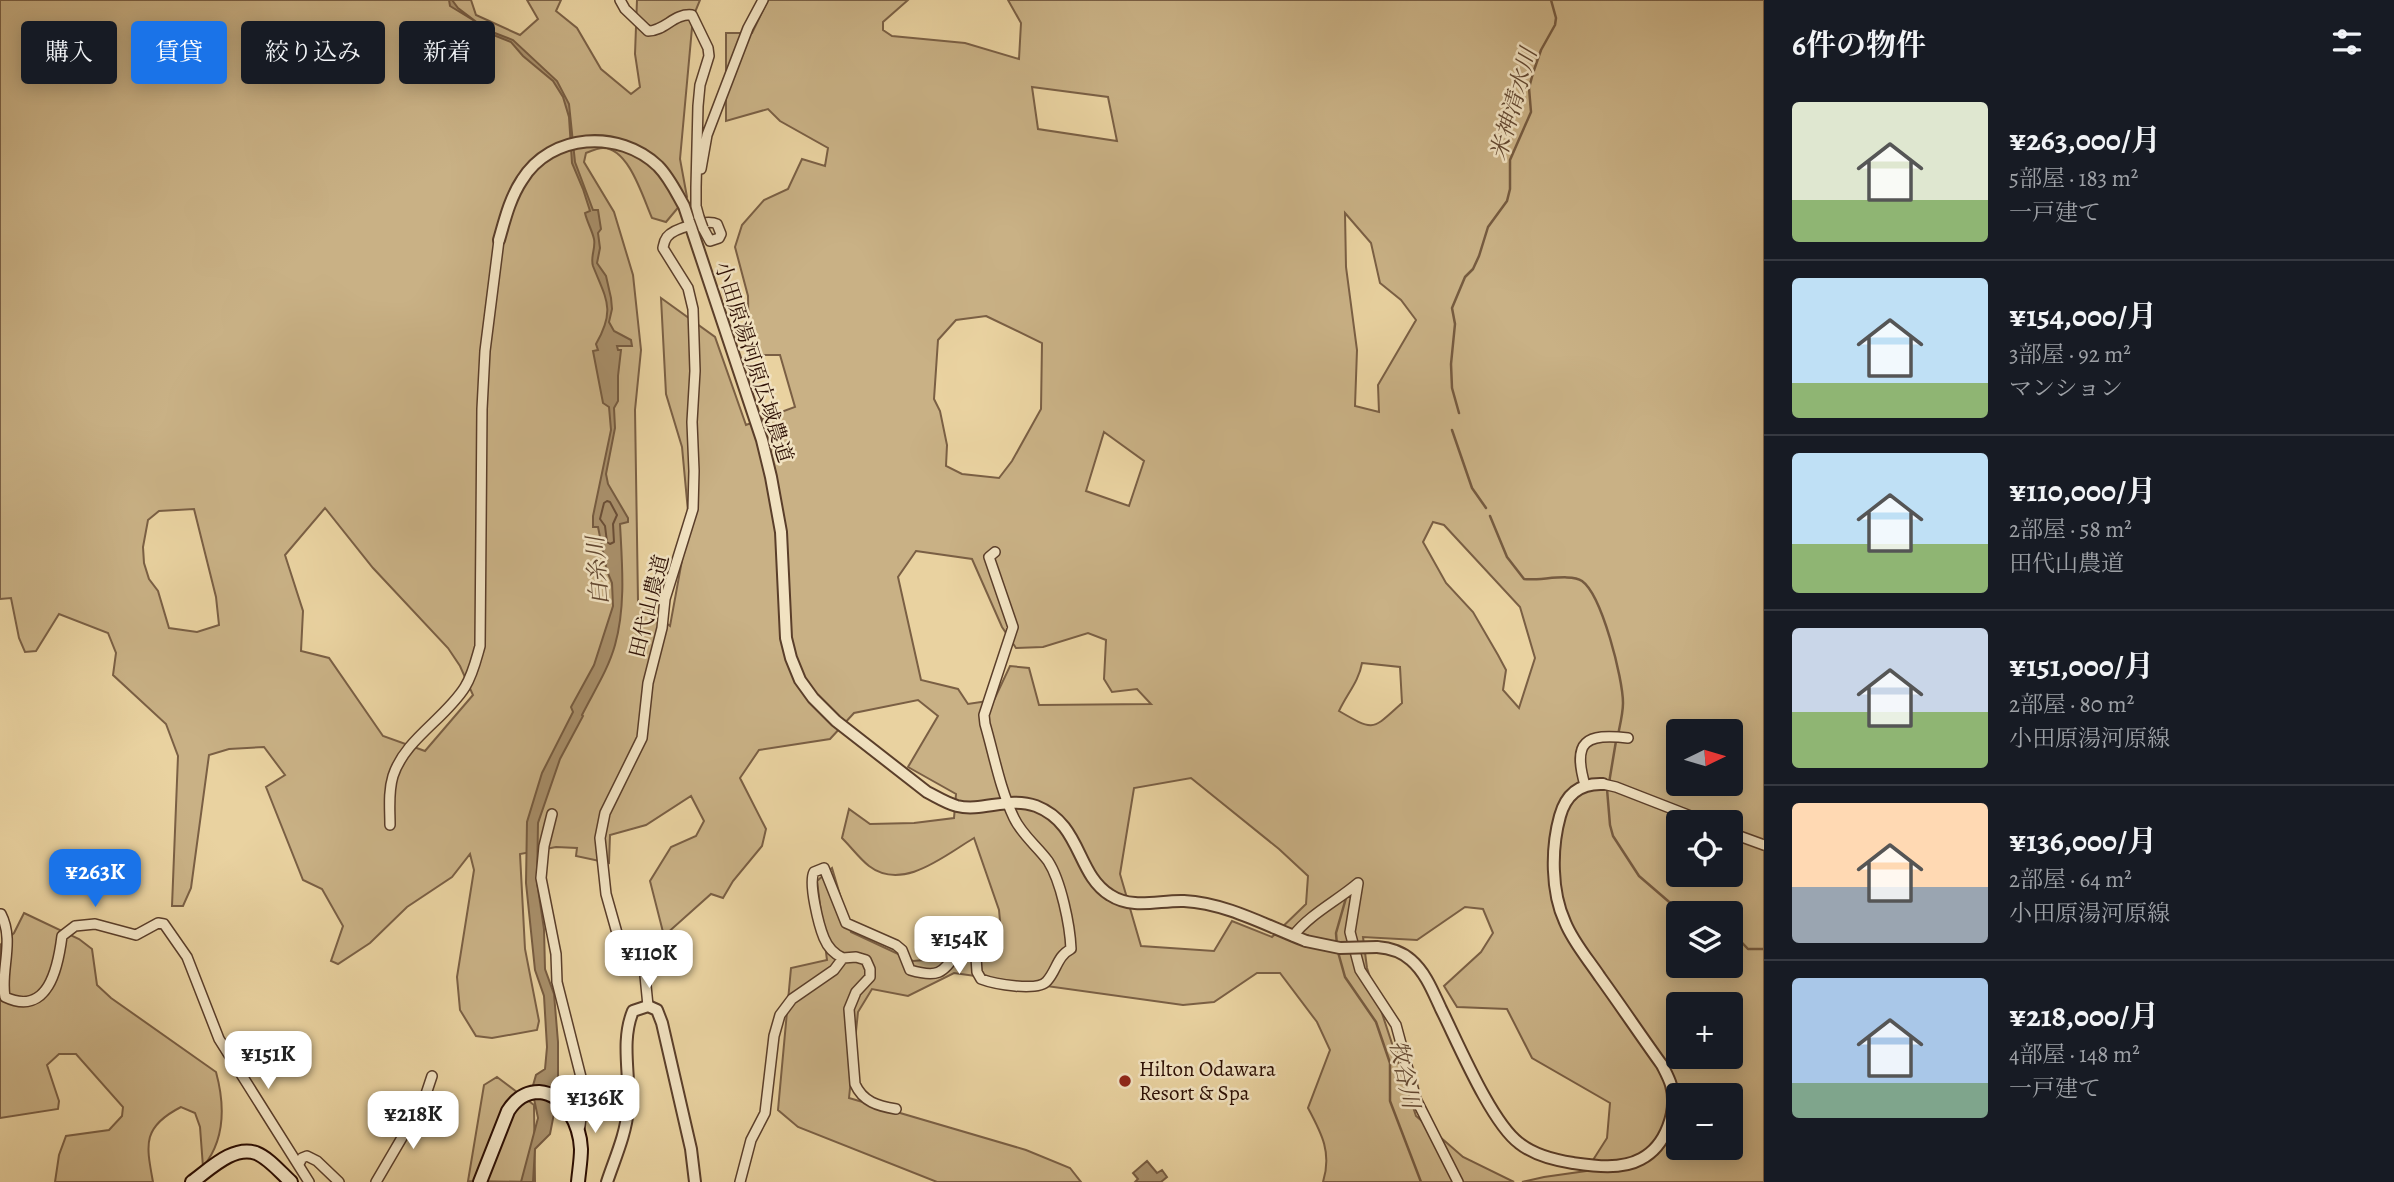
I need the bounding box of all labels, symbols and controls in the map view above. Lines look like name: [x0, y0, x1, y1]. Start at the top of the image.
chip: 購入: [21, 21, 117, 84]
chip: 賃貸: [131, 21, 227, 84]
chip: 絞り込み: [241, 21, 385, 84]
chip: 新着: [399, 21, 495, 84]
icon: filters: [2328, 23, 2366, 61]
text: 6件の物件: [1792, 25, 1926, 65]
water label: 米神清水川: [1483, 42, 1545, 164]
text: ¥263,000/月: [2009, 120, 2161, 160]
icon: home: [1848, 130, 1932, 214]
text: 5部屋 · 183 m²: [2009, 163, 2138, 194]
text: 一戸建て: [2009, 197, 2101, 228]
street label: 小田原湯河原広域農道: [708, 258, 800, 466]
text: ¥154,000/月: [2009, 296, 2157, 336]
icon: home: [1848, 306, 1932, 390]
text: 3部屋 · 92 m²: [2009, 339, 2131, 370]
text: マンション: [2009, 373, 2123, 404]
text: ¥110,000/月: [2009, 471, 2156, 511]
icon: home: [1848, 481, 1932, 565]
text: 2部屋 · 58 m²: [2009, 514, 2132, 545]
water label: 白糸川: [579, 532, 615, 606]
text: 田代山農道: [2009, 548, 2124, 579]
street label: 田代山農道: [623, 552, 675, 660]
text: ¥151,000/月: [2009, 646, 2154, 686]
icon: home: [1848, 656, 1932, 740]
text: 2部屋 · 80 m²: [2009, 689, 2134, 720]
north arrow: [1666, 719, 1743, 796]
map controls: [1666, 719, 1743, 1160]
text: 小田原湯河原線: [2009, 723, 2170, 754]
button: locate: [1666, 810, 1743, 887]
text: ¥136,000/月: [2009, 821, 2157, 861]
icon: home: [1848, 831, 1932, 915]
pin: ¥263K: [46, 850, 144, 909]
text: ¥263K: [65, 856, 125, 887]
text: 2部屋 · 64 m²: [2009, 864, 2132, 895]
text: 小田原湯河原線: [2009, 898, 2170, 929]
button: layers: [1666, 901, 1743, 978]
pin: ¥154K: [910, 916, 1008, 976]
text: ¥154K: [930, 923, 988, 954]
pin: ¥110K: [600, 930, 698, 990]
text: ¥110K: [621, 937, 677, 968]
button: +: [1666, 992, 1743, 1069]
text: ¥218,000/月: [2009, 996, 2159, 1036]
icon: home: [1848, 1006, 1932, 1090]
pin: ¥151K: [219, 1032, 317, 1091]
water label: 牧谷川: [1382, 1037, 1427, 1114]
text: ¥151K: [241, 1038, 295, 1069]
text: 4部屋 · 148 m²: [2009, 1039, 2140, 1070]
place label: Hilton Odawara Resort & Spa: [1139, 1055, 1276, 1107]
marker: Hilton Odawara Resort & Spa: [1117, 1073, 1133, 1089]
text: 一戸建て: [2009, 1073, 2101, 1104]
pin: ¥136K: [546, 1076, 644, 1135]
text: ¥136K: [566, 1082, 624, 1113]
button: −: [1666, 1083, 1743, 1160]
pin: ¥218K: [364, 1092, 462, 1151]
text: ¥218K: [384, 1098, 442, 1129]

